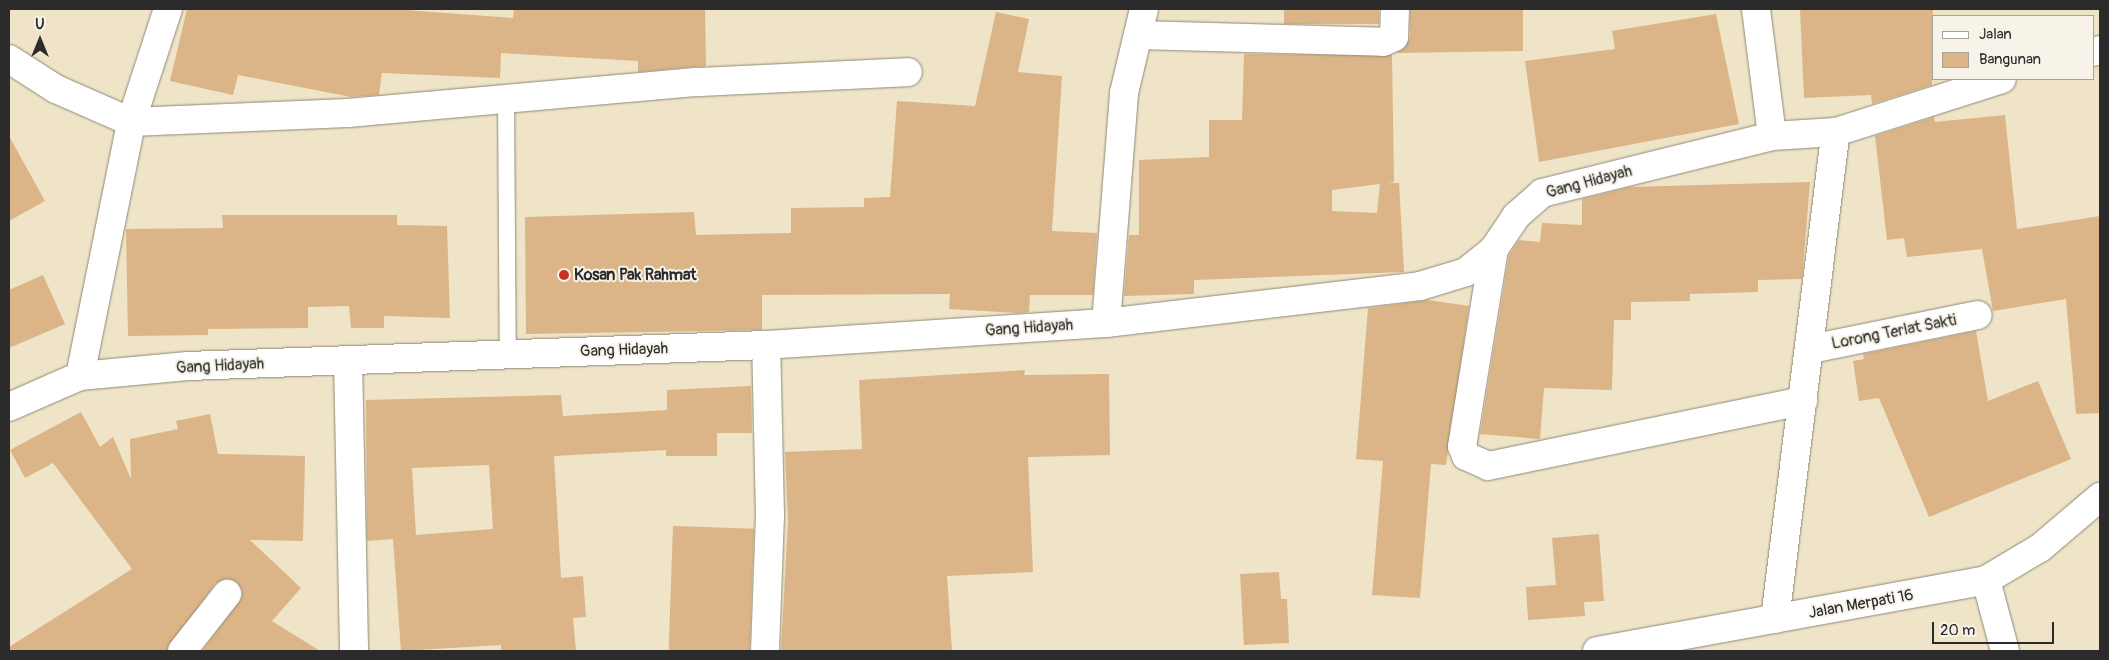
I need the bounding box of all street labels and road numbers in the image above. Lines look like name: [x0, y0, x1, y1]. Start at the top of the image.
street label: Gang Hidayah: [1544, 161, 1634, 203]
street label: Lorong Terlat Sakti: [1830, 310, 1958, 354]
street label: Gang Hidayah: [984, 315, 1074, 341]
street label: Gang Hidayah: [580, 339, 668, 361]
street label: Gang Hidayah: [175, 354, 265, 378]
street label: Jalan Merpati 16: [1807, 585, 1915, 623]

